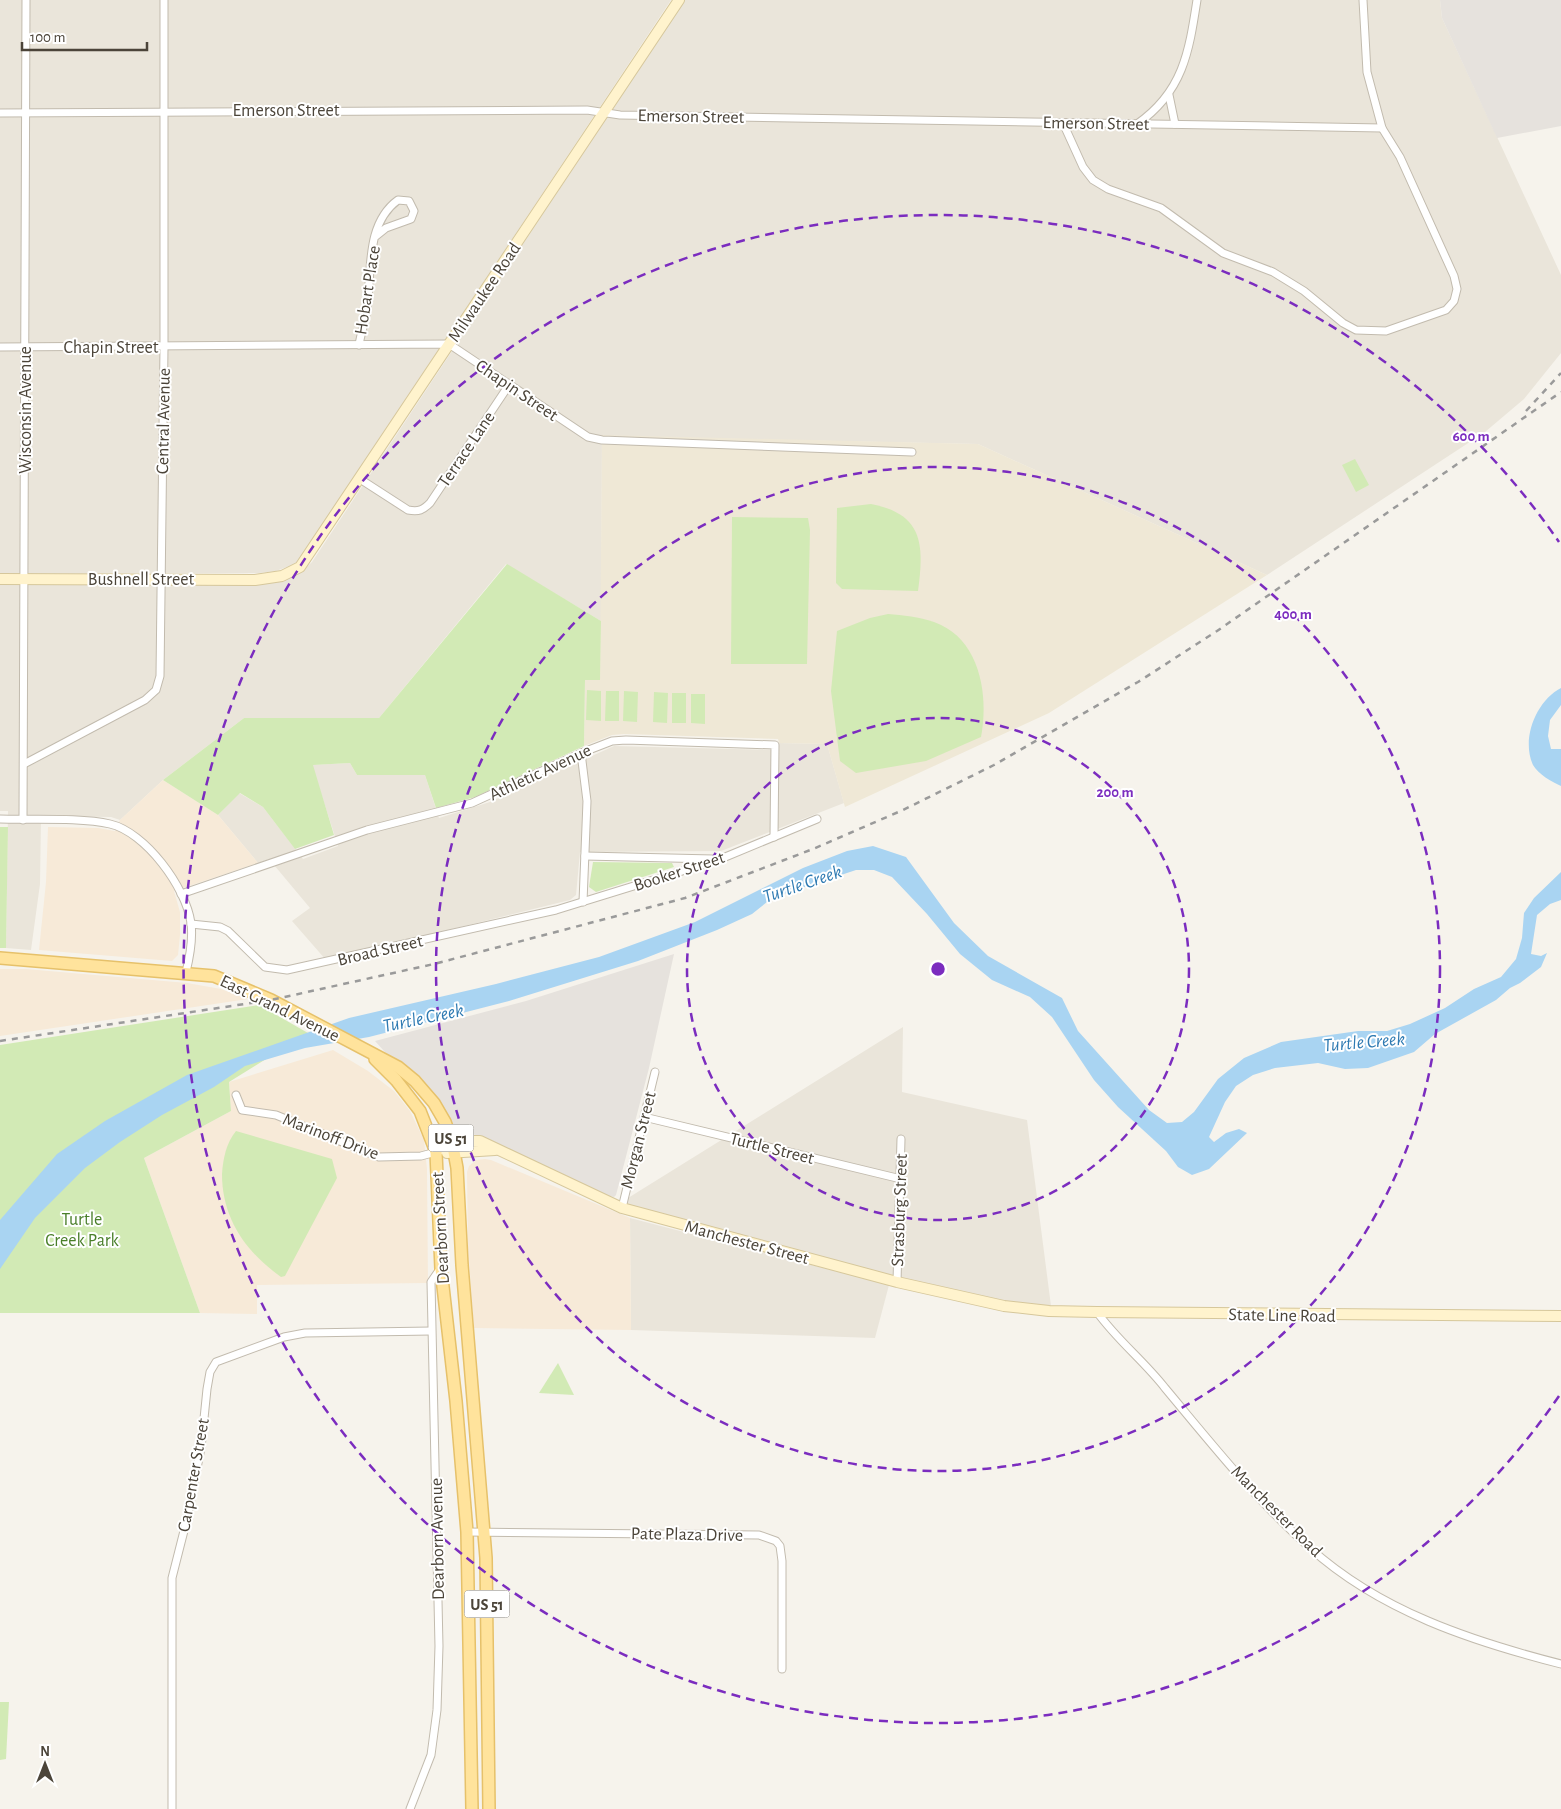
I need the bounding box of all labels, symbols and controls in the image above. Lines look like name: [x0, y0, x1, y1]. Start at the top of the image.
scale bar: [22, 20, 148, 52]
text: 100 m: [30, 30, 65, 45]
street label: Emerson Street: [233, 102, 340, 120]
street label: Emerson Street: [637, 107, 745, 127]
street label: Emerson Street: [1042, 114, 1150, 134]
street label: Milwaukee Road: [445, 240, 525, 346]
street label: Hobart Place: [352, 244, 384, 336]
street label: Chapin Street: [63, 339, 159, 357]
street label: Wisconsin Avenue: [17, 346, 35, 474]
street label: Chapin Street: [472, 357, 561, 425]
street label: Central Avenue: [154, 368, 174, 474]
street label: Terrace Lane: [435, 408, 499, 491]
text: 600 m: [1452, 429, 1490, 444]
street label: Bushnell Street: [88, 571, 195, 589]
text: 400 m: [1274, 607, 1312, 622]
street label: Athletic Avenue: [487, 741, 594, 804]
text: 200 m: [1096, 785, 1134, 800]
street label: Booker Street: [632, 849, 727, 895]
water label: Turtle Creek: [761, 862, 845, 907]
street label: Broad Street: [336, 932, 425, 970]
centre of rings: [929, 960, 947, 978]
street label: East Grand Avenue: [217, 972, 342, 1046]
water label: Turtle Creek: [381, 1001, 466, 1036]
water label: Turtle Creek: [1322, 1029, 1406, 1056]
street label: Morgan Street: [618, 1089, 660, 1191]
street label: Marinoff Drive: [280, 1110, 381, 1164]
road number: US 51: [428, 1124, 474, 1152]
street label: Turtle Street: [728, 1130, 816, 1168]
street label: Strasburg Street: [889, 1153, 911, 1267]
street label: Dearborn Street: [429, 1171, 453, 1284]
park label: Turtle Creek Park: [45, 1211, 120, 1250]
street label: Manchester Street: [683, 1218, 811, 1268]
street label: State Line Road: [1228, 1306, 1336, 1326]
street label: Carpenter Street: [175, 1417, 213, 1533]
street label: Manchester Road: [1227, 1463, 1325, 1561]
street label: Dearborn Avenue: [428, 1478, 448, 1600]
street label: Pate Plaza Drive: [631, 1525, 743, 1545]
road number: US 51: [464, 1590, 510, 1618]
north arrow: [20, 1739, 70, 1789]
text: N: [40, 1745, 50, 1759]

